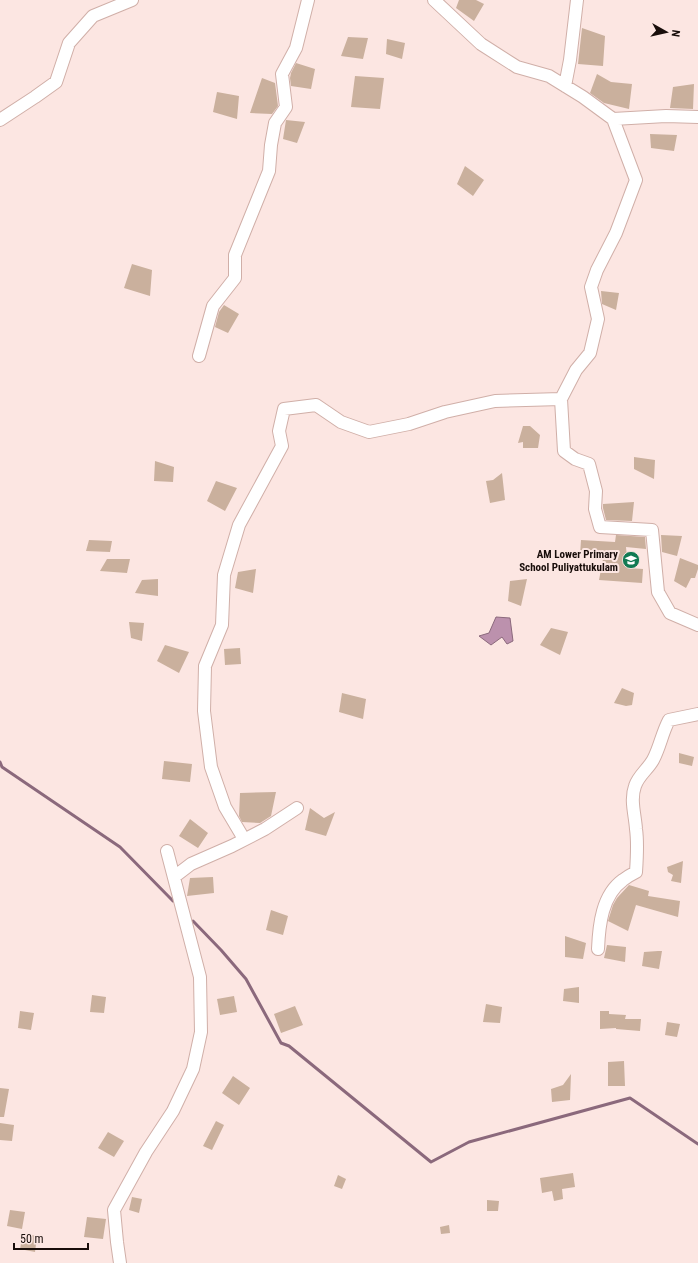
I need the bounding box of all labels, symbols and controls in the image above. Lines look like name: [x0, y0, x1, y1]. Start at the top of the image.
north arrow: [646, 12, 686, 52]
text: N: [668, 29, 682, 38]
place label: AM Lower Primary School Puliyattukulam: [519, 548, 618, 574]
school or university icon: AM Lower Primary School Puliyattukulam: [621, 550, 641, 570]
scale bar: [14, 1225, 88, 1251]
text: 50 m: [20, 1232, 44, 1246]

